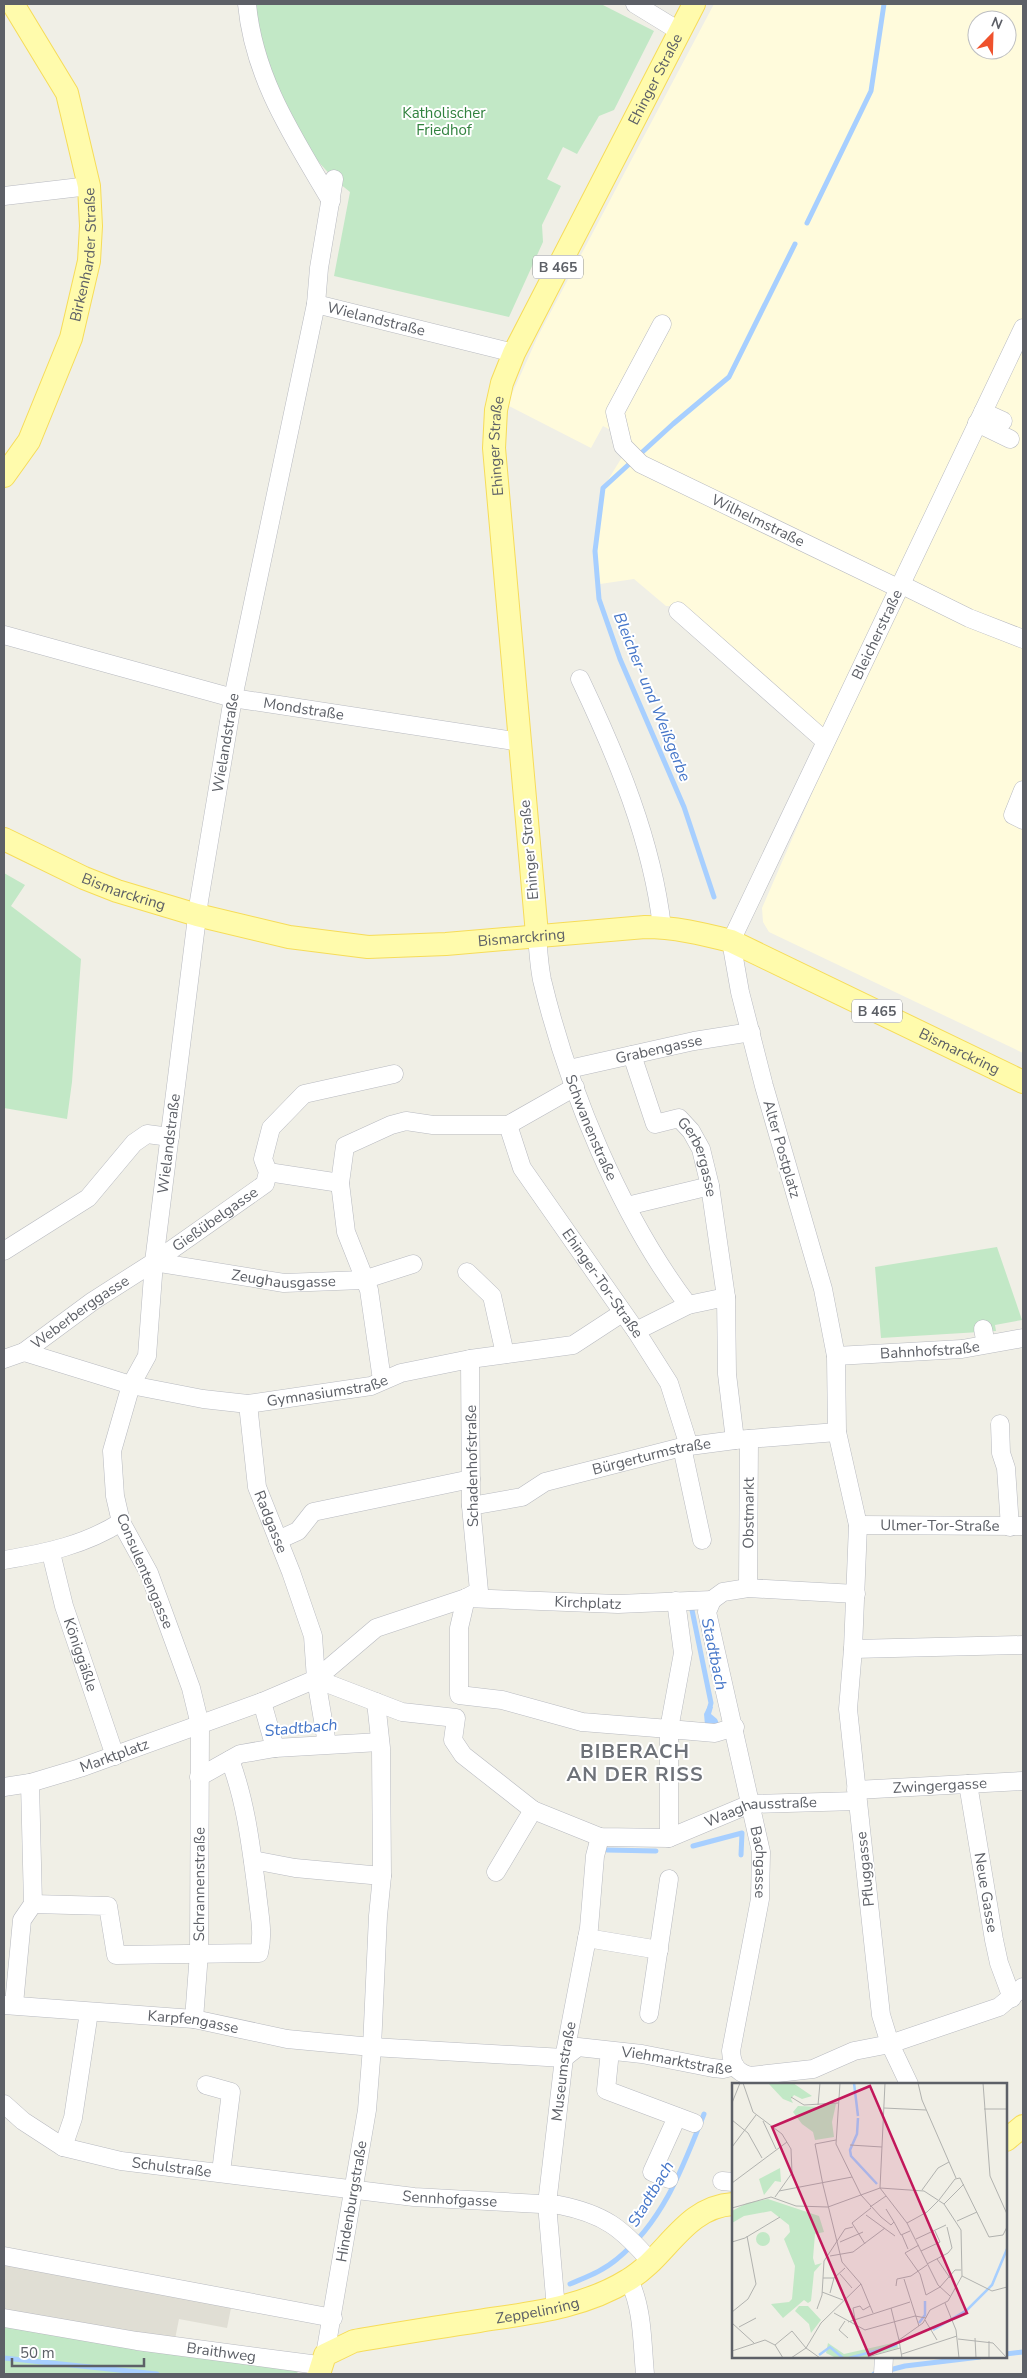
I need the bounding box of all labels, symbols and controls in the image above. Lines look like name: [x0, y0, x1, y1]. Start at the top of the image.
north arrow: [967, 10, 1017, 60]
text: N: [988, 13, 1005, 34]
street label: Ehinger Straße: [623, 30, 687, 128]
park label: Katholischer Friedhof: [402, 103, 486, 140]
street label: Birkenharder Straße: [65, 187, 101, 324]
road number: B 465: [533, 256, 583, 278]
street label: Wielandstraße: [325, 297, 427, 341]
street label: Ehinger Straße: [484, 394, 509, 497]
street label: Wilhelmstraße: [708, 489, 808, 551]
street label: Bleicherstraße: [847, 586, 907, 683]
water label: Bleicher- und Weißgerbe: [608, 609, 696, 785]
street label: Wielandstraße: [207, 691, 244, 794]
street label: Mondstraße: [262, 693, 345, 725]
street label: Ehinger Straße: [515, 799, 543, 901]
street label: Bismarckring: [79, 868, 168, 915]
street label: Bismarckring: [477, 924, 566, 951]
road number: B 465: [852, 999, 902, 1022]
street label: Bismarckring: [916, 1023, 1003, 1079]
street label: Grabengasse: [613, 1030, 704, 1068]
street label: Schwanenstraße: [561, 1072, 622, 1184]
street label: Wielandstraße: [153, 1093, 185, 1195]
street label: Alter Postplatz: [758, 1098, 806, 1200]
street label: Gerbergasse: [673, 1113, 721, 1198]
street label: Gießübelgasse: [168, 1182, 262, 1256]
street label: Ehinger-Tor-Straße: [558, 1225, 648, 1342]
street label: Zeughausgasse: [230, 1265, 336, 1293]
street label: Weberberggasse: [27, 1271, 133, 1354]
street label: Bahnhofstraße: [880, 1336, 981, 1364]
street label: Gymnasiumstraße: [265, 1370, 391, 1411]
street label: Schadenhofstraße: [461, 1405, 483, 1527]
street label: Bürgerturmstraße: [590, 1433, 712, 1480]
street label: Obstmarkt: [738, 1476, 759, 1549]
street label: Radgasse: [249, 1488, 292, 1556]
street label: Consulentengasse: [112, 1510, 178, 1632]
street label: Ulmer-Tor-Straße: [880, 1515, 1000, 1536]
street label: Kirchplatz: [554, 1591, 622, 1614]
street label: Königgäßle: [59, 1615, 102, 1694]
water label: Stadtbach: [696, 1616, 732, 1692]
water label: Stadtbach: [264, 1714, 338, 1742]
street label: Marktplatz: [77, 1734, 152, 1777]
district label: BIBERACH AN DER RISS: [566, 1738, 704, 1788]
street label: Zwingergasse: [892, 1773, 988, 1798]
street label: Waaghausstraße: [701, 1792, 817, 1832]
street label: Bachgasse: [745, 1824, 771, 1899]
street label: Schrannenstraße: [189, 1827, 210, 1941]
street label: Pfluggasse: [851, 1831, 879, 1907]
street label: Neue Gasse: [970, 1851, 1003, 1934]
street label: Karpfengasse: [147, 2006, 241, 2038]
street label: Museumstraße: [547, 2020, 581, 2122]
street label: Viehmarktstraße: [620, 2042, 734, 2079]
inset map: [732, 2083, 1007, 2358]
street label: Hindenburgstraße: [331, 2139, 372, 2263]
street label: Schulstraße: [131, 2152, 213, 2182]
water label: Stadtbach: [623, 2157, 679, 2231]
street label: Sennhofgasse: [401, 2186, 498, 2212]
street label: Zeppelinring: [494, 2292, 582, 2328]
scale bar: [12, 2336, 145, 2368]
street label: Braithweg: [185, 2338, 257, 2367]
text: 50 m: [20, 2343, 55, 2363]

